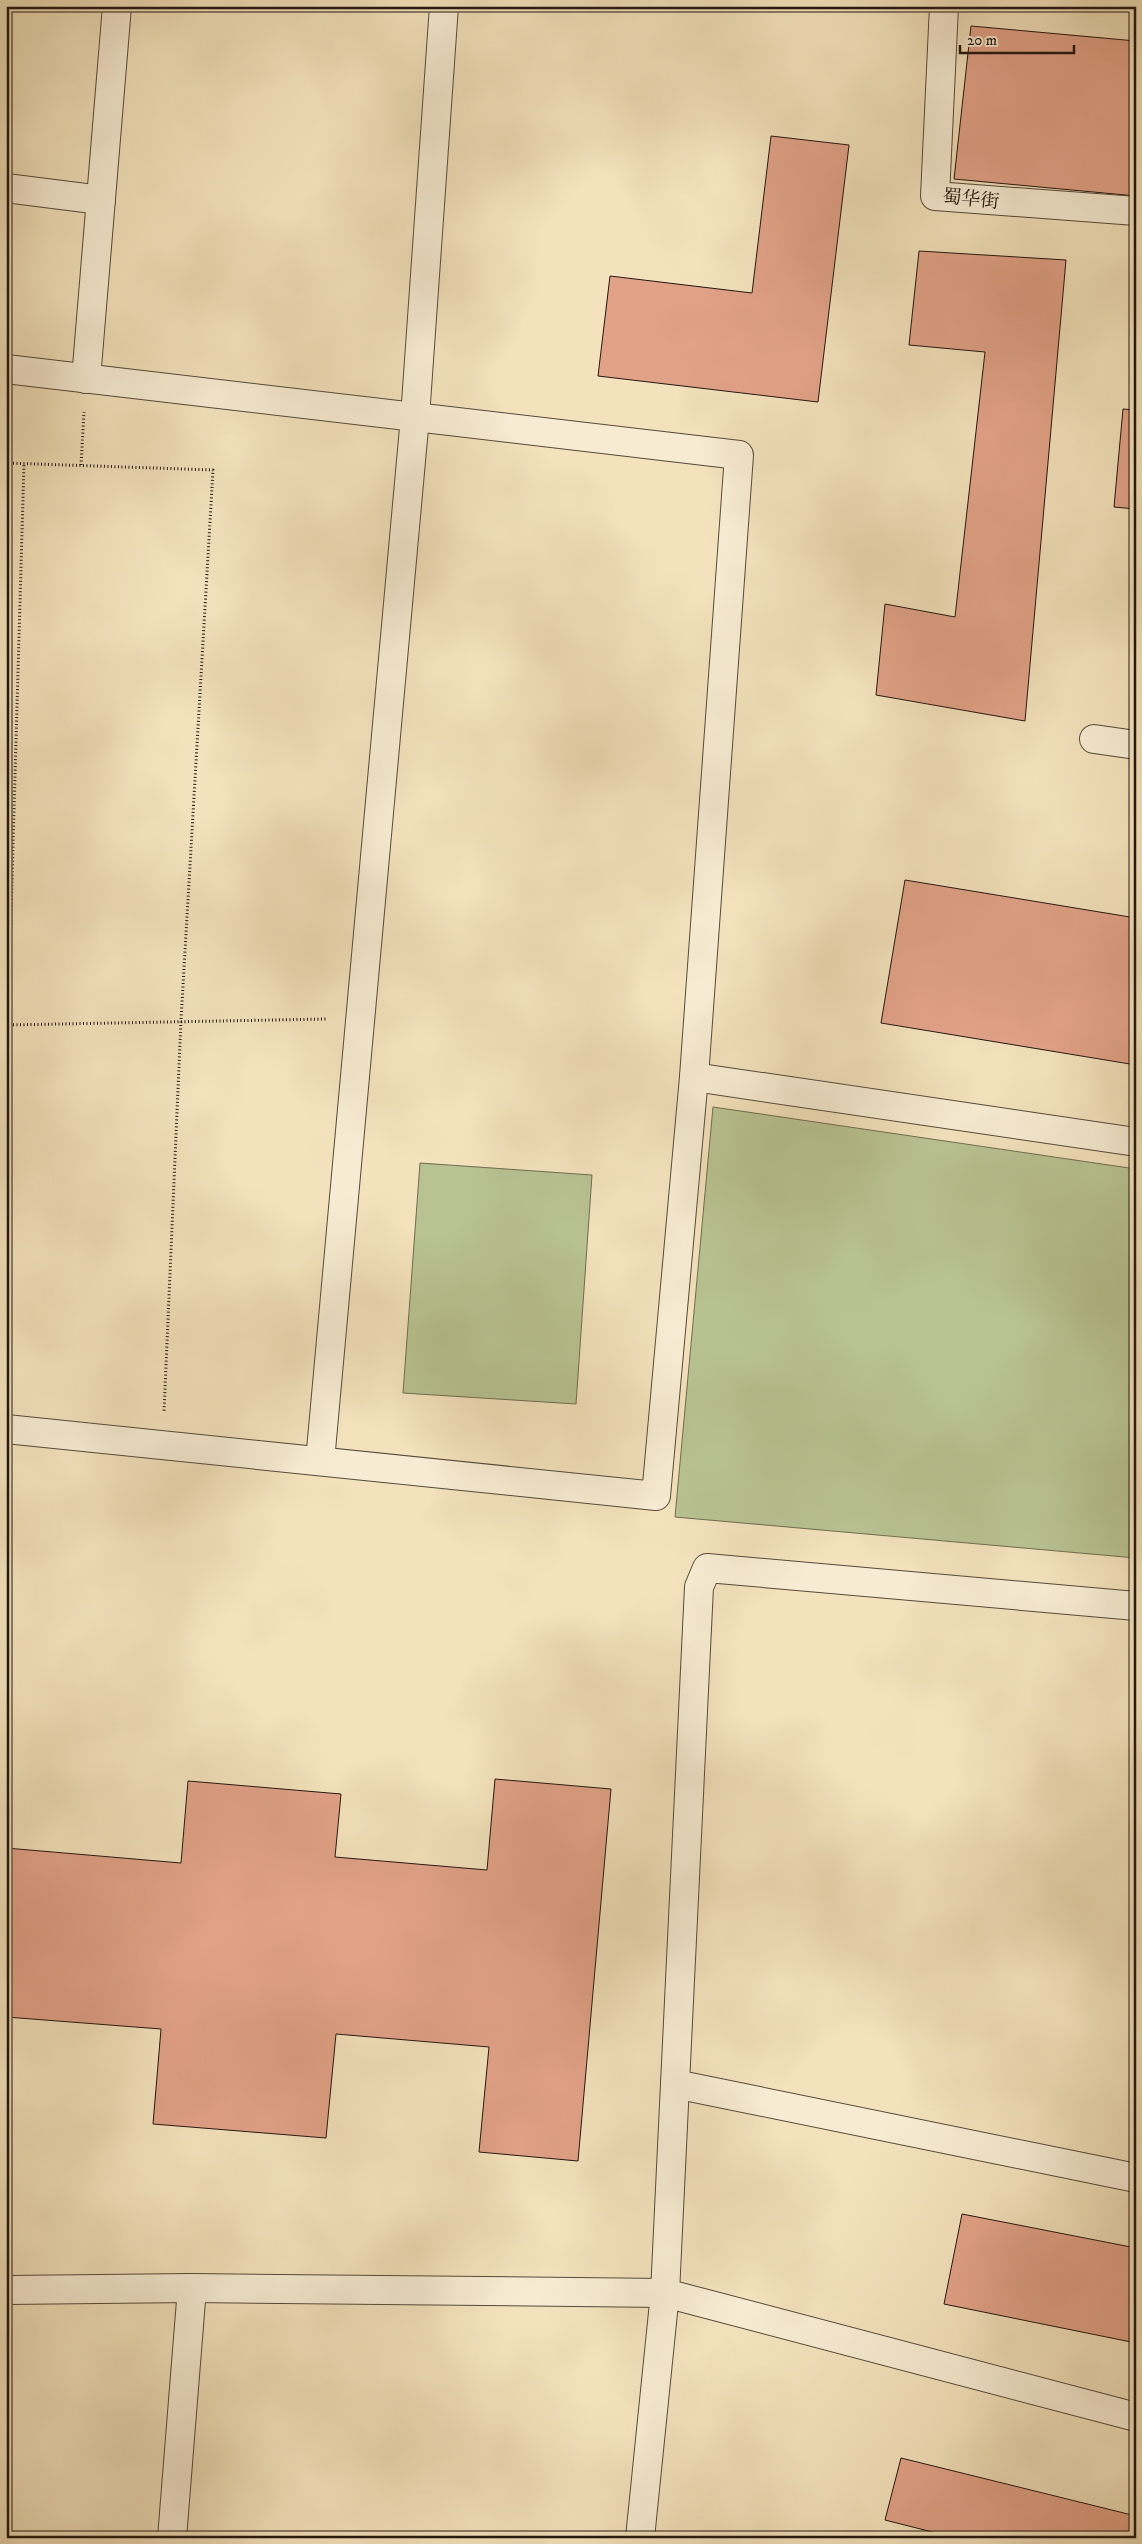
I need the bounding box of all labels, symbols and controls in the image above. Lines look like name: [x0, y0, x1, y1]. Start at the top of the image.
scale bar: [960, 22, 1073, 54]
text: 20 m: [967, 31, 997, 50]
street label: 蜀华街: [941, 185, 1000, 214]

